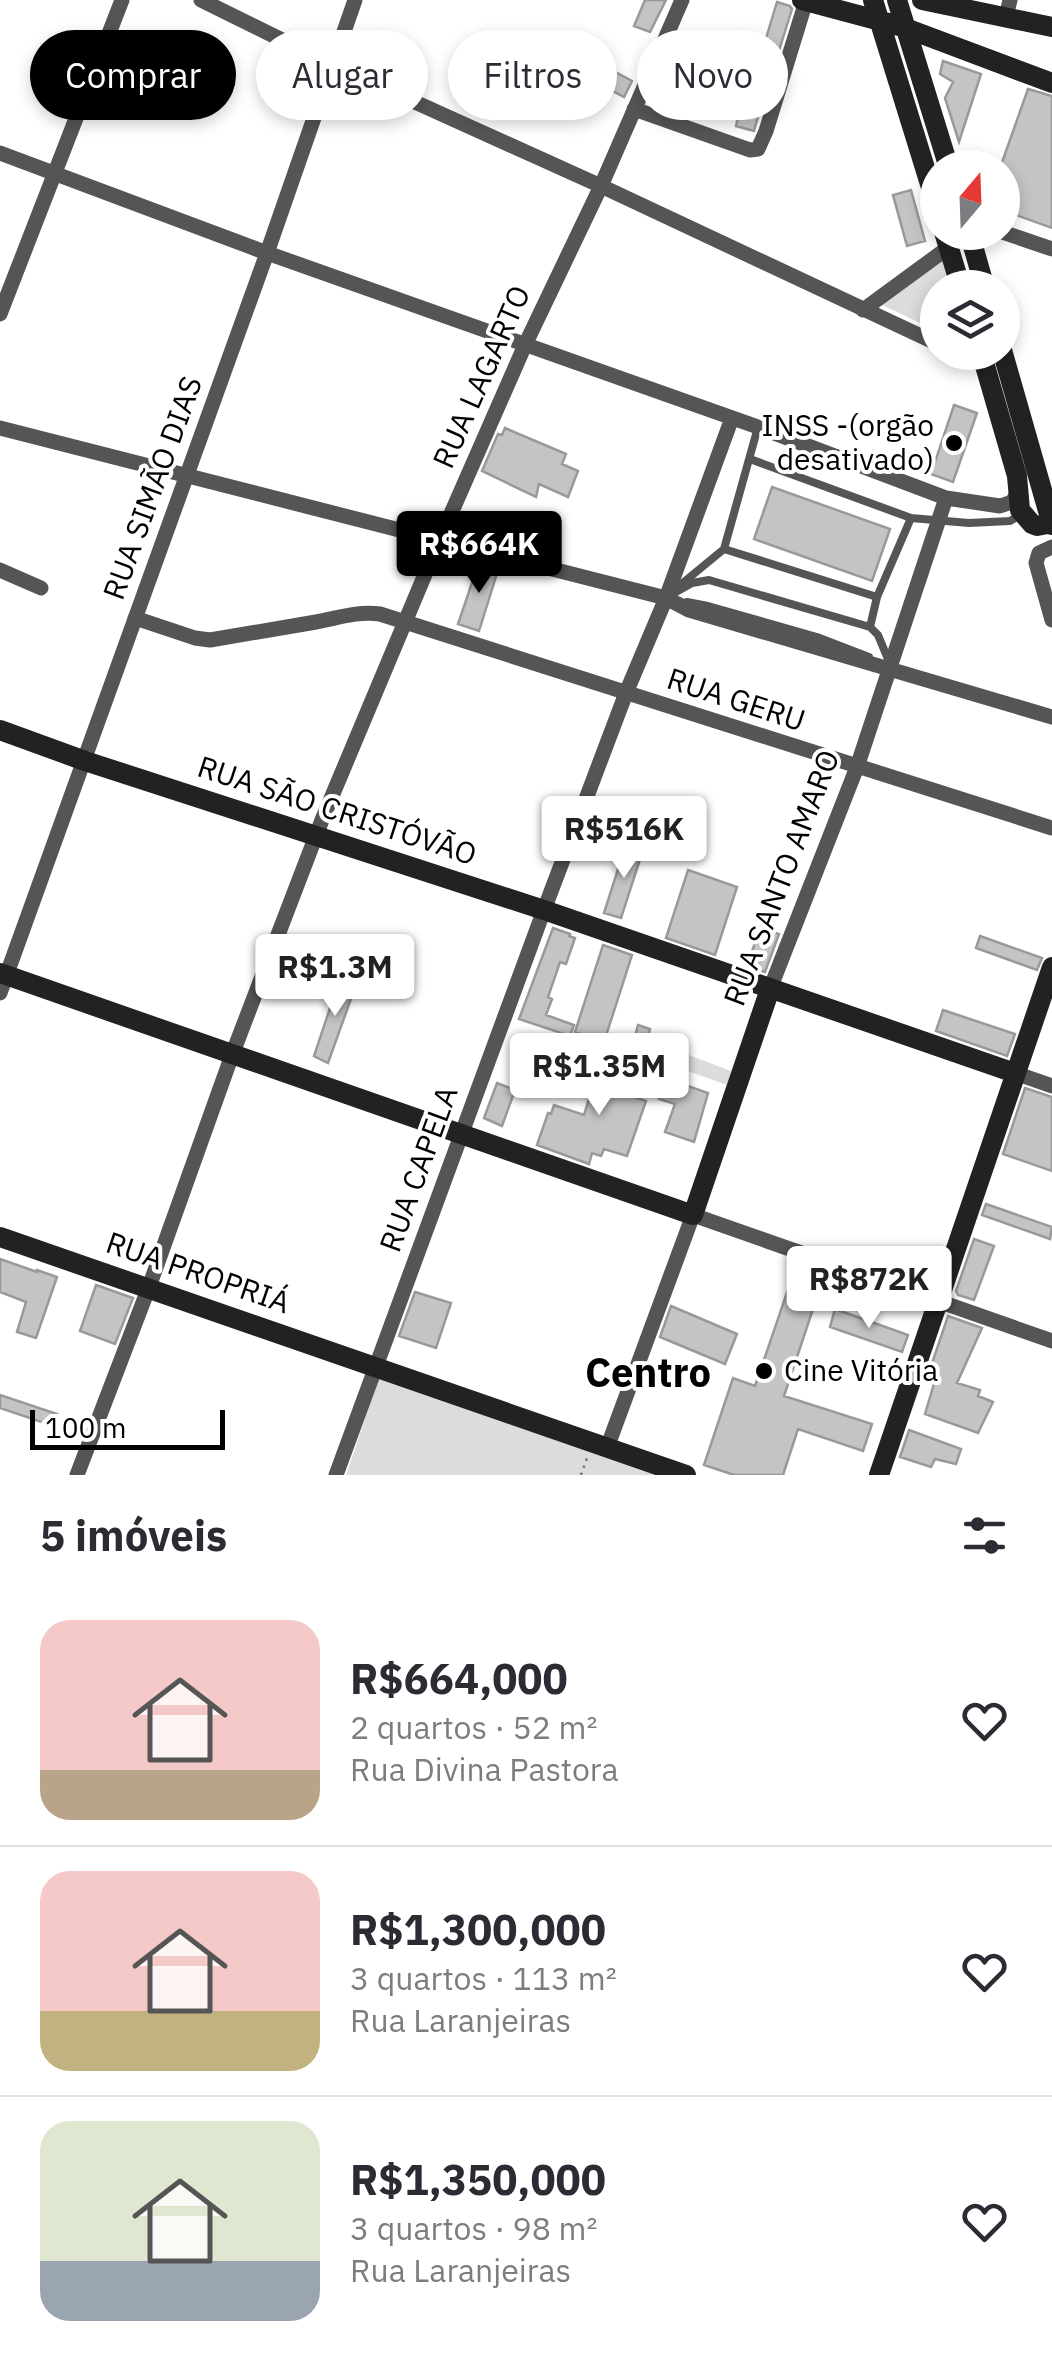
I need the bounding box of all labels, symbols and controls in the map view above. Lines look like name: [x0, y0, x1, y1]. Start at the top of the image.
chip: Comprar: [30, 30, 236, 120]
chip: Alugar: [256, 30, 428, 120]
chip: Filtros: [448, 30, 617, 120]
chip: Novo: [637, 30, 788, 120]
north arrow: [920, 150, 1020, 250]
map controls: [920, 150, 1020, 370]
button: layers: [920, 270, 1020, 370]
street label: RUA LAGARTO: [423, 279, 538, 474]
street label: RUA SIMÃO DIAS: [93, 371, 210, 604]
place label: INSS -(orgão desativado): [761, 405, 934, 478]
marker: INSS -(orgão desativado): [943, 432, 965, 454]
pin: R$664K: [398, 511, 560, 596]
text: R$664K: [419, 522, 539, 564]
street label: RUA GERU: [663, 658, 810, 739]
street label: RUA SANTO AMARO: [714, 744, 847, 1011]
street label: RUA SÃO CRISTÓVÃO: [193, 746, 482, 873]
pin: R$516K: [543, 796, 705, 881]
text: R$516K: [564, 807, 684, 849]
pin: R$1.3M: [254, 934, 416, 1019]
text: R$1.3M: [277, 945, 393, 987]
pin: R$1.35M: [507, 1033, 691, 1118]
text: R$1.35M: [532, 1044, 666, 1086]
street label: RUA CAPELA: [370, 1080, 466, 1257]
street label: RUA PROPRIÁ: [101, 1222, 296, 1321]
pin: R$872K: [788, 1246, 950, 1331]
text: R$872K: [809, 1257, 929, 1299]
district label: Centro: [585, 1346, 711, 1398]
place label: Cine Vitória: [784, 1350, 938, 1389]
marker: Cine Vitória: [753, 1360, 775, 1382]
scale bar: [30, 1405, 225, 1450]
text: 100 m: [45, 1409, 126, 1446]
text: 5 imóveis: [40, 1508, 227, 1563]
icon: filters: [957, 1508, 1012, 1563]
text: R$664,000: [350, 1651, 568, 1706]
icon: home: [120, 1660, 240, 1780]
icon: heart: [957, 1693, 1012, 1748]
text: 2 quartos · 52 m²: [350, 1706, 598, 1748]
text: Rua Divina Pastora: [350, 1748, 619, 1790]
text: R$1,300,000: [350, 1902, 606, 1957]
icon: home: [120, 1911, 240, 2031]
icon: heart: [957, 1944, 1012, 1999]
text: 3 quartos · 113 m²: [350, 1957, 617, 1999]
text: Rua Laranjeiras: [350, 1999, 571, 2041]
text: R$1,350,000: [350, 2152, 606, 2207]
icon: home: [120, 2161, 240, 2281]
icon: heart: [957, 2194, 1012, 2249]
text: 3 quartos · 98 m²: [350, 2207, 598, 2249]
text: Rua Laranjeiras: [350, 2249, 571, 2291]

